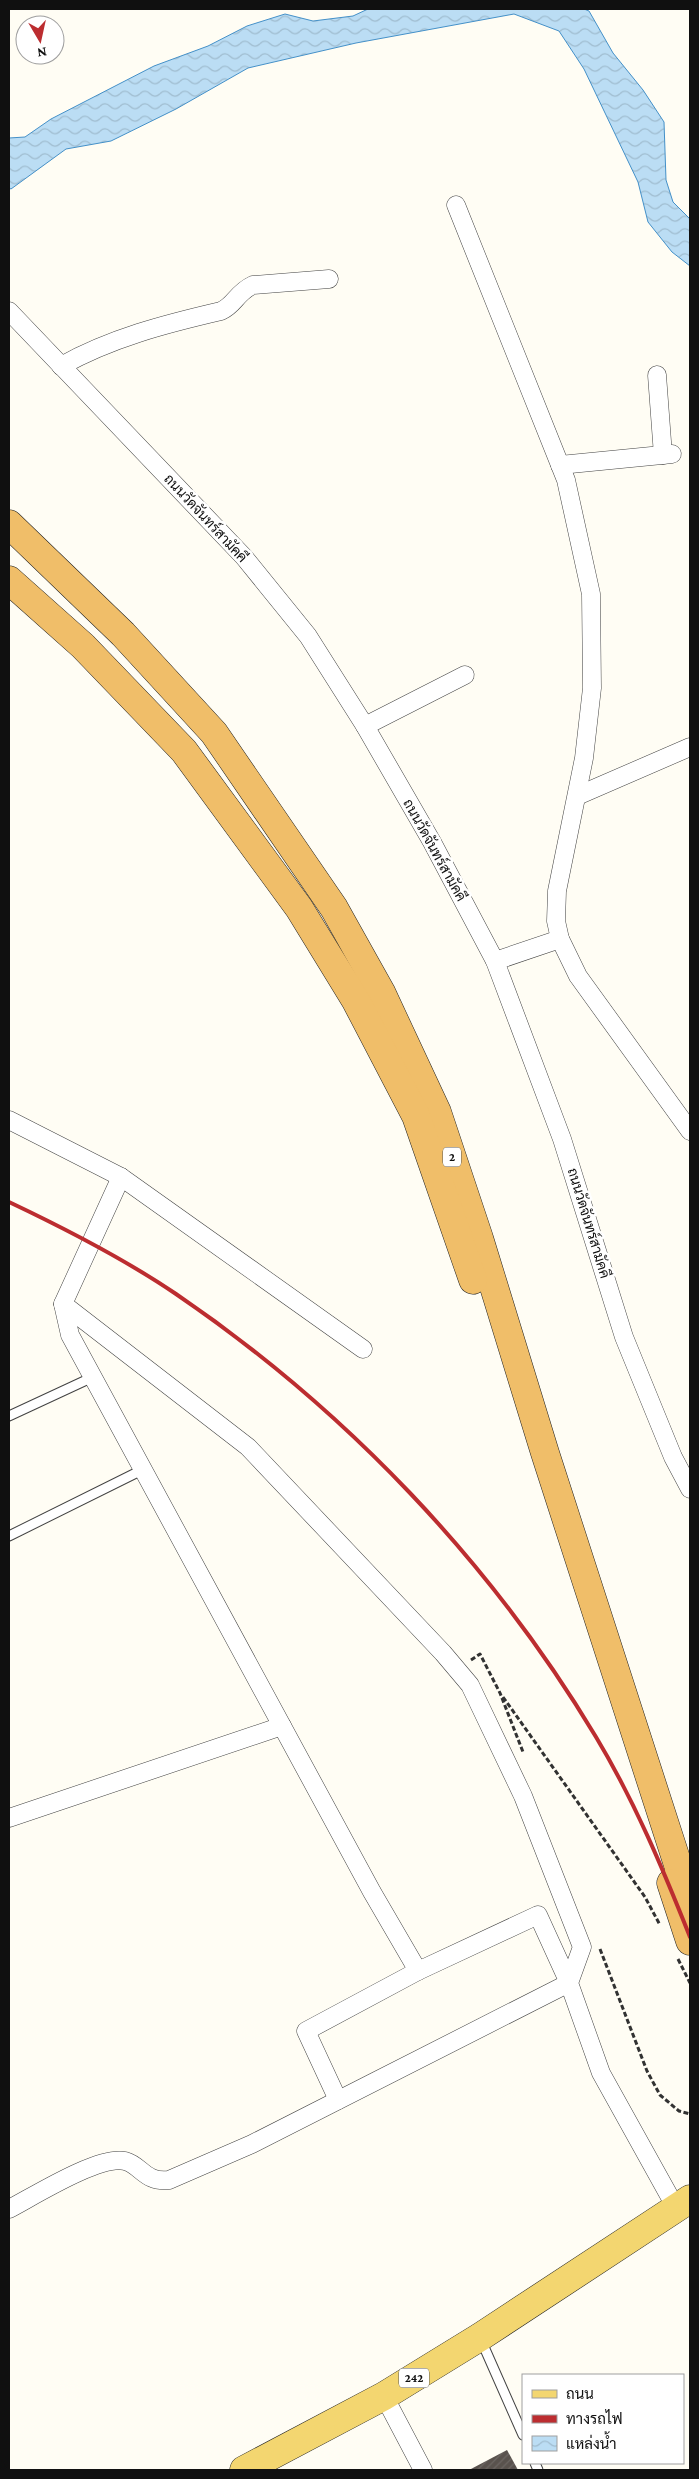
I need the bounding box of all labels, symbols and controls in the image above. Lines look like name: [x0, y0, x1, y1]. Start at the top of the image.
north arrow: [15, 15, 65, 65]
text: N: [36, 44, 48, 62]
street label: ถนนวัดจันทร์สามัคคี: [161, 470, 252, 565]
street label: ถนนวัดจันทร์สามัคคี: [400, 796, 471, 904]
road number: 2: [443, 1148, 461, 1166]
street label: ถนนวัดจันทร์สามัคคี: [565, 1166, 614, 1280]
road number: 242: [399, 2368, 429, 2388]
legend: [522, 2374, 684, 2464]
text: ถนน: [566, 2386, 594, 2402]
text: ทางรถไฟ: [566, 2409, 623, 2427]
text: แหล่งน้ำ: [566, 2431, 617, 2452]

